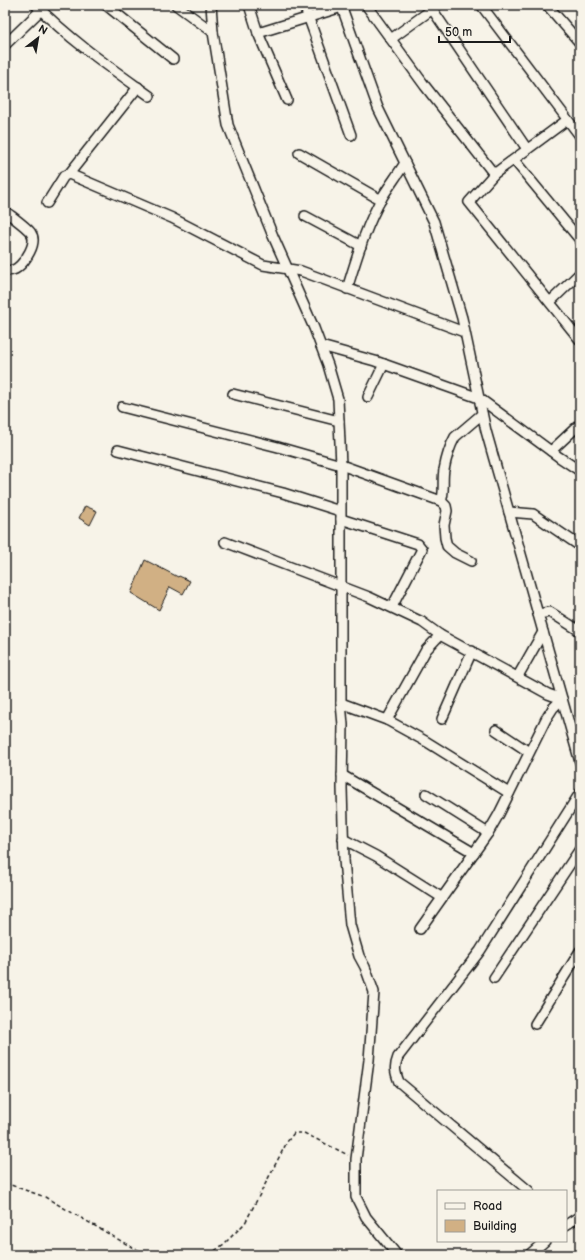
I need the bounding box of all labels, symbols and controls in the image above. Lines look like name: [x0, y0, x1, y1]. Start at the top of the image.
north arrow: [18, 18, 58, 58]
scale bar: [439, 18, 510, 44]
text: N: [36, 22, 50, 38]
text: 50 m: [445, 25, 472, 40]
legend: [437, 1190, 567, 1242]
text: Road: [473, 1199, 502, 1214]
text: Building: [473, 1219, 517, 1234]

